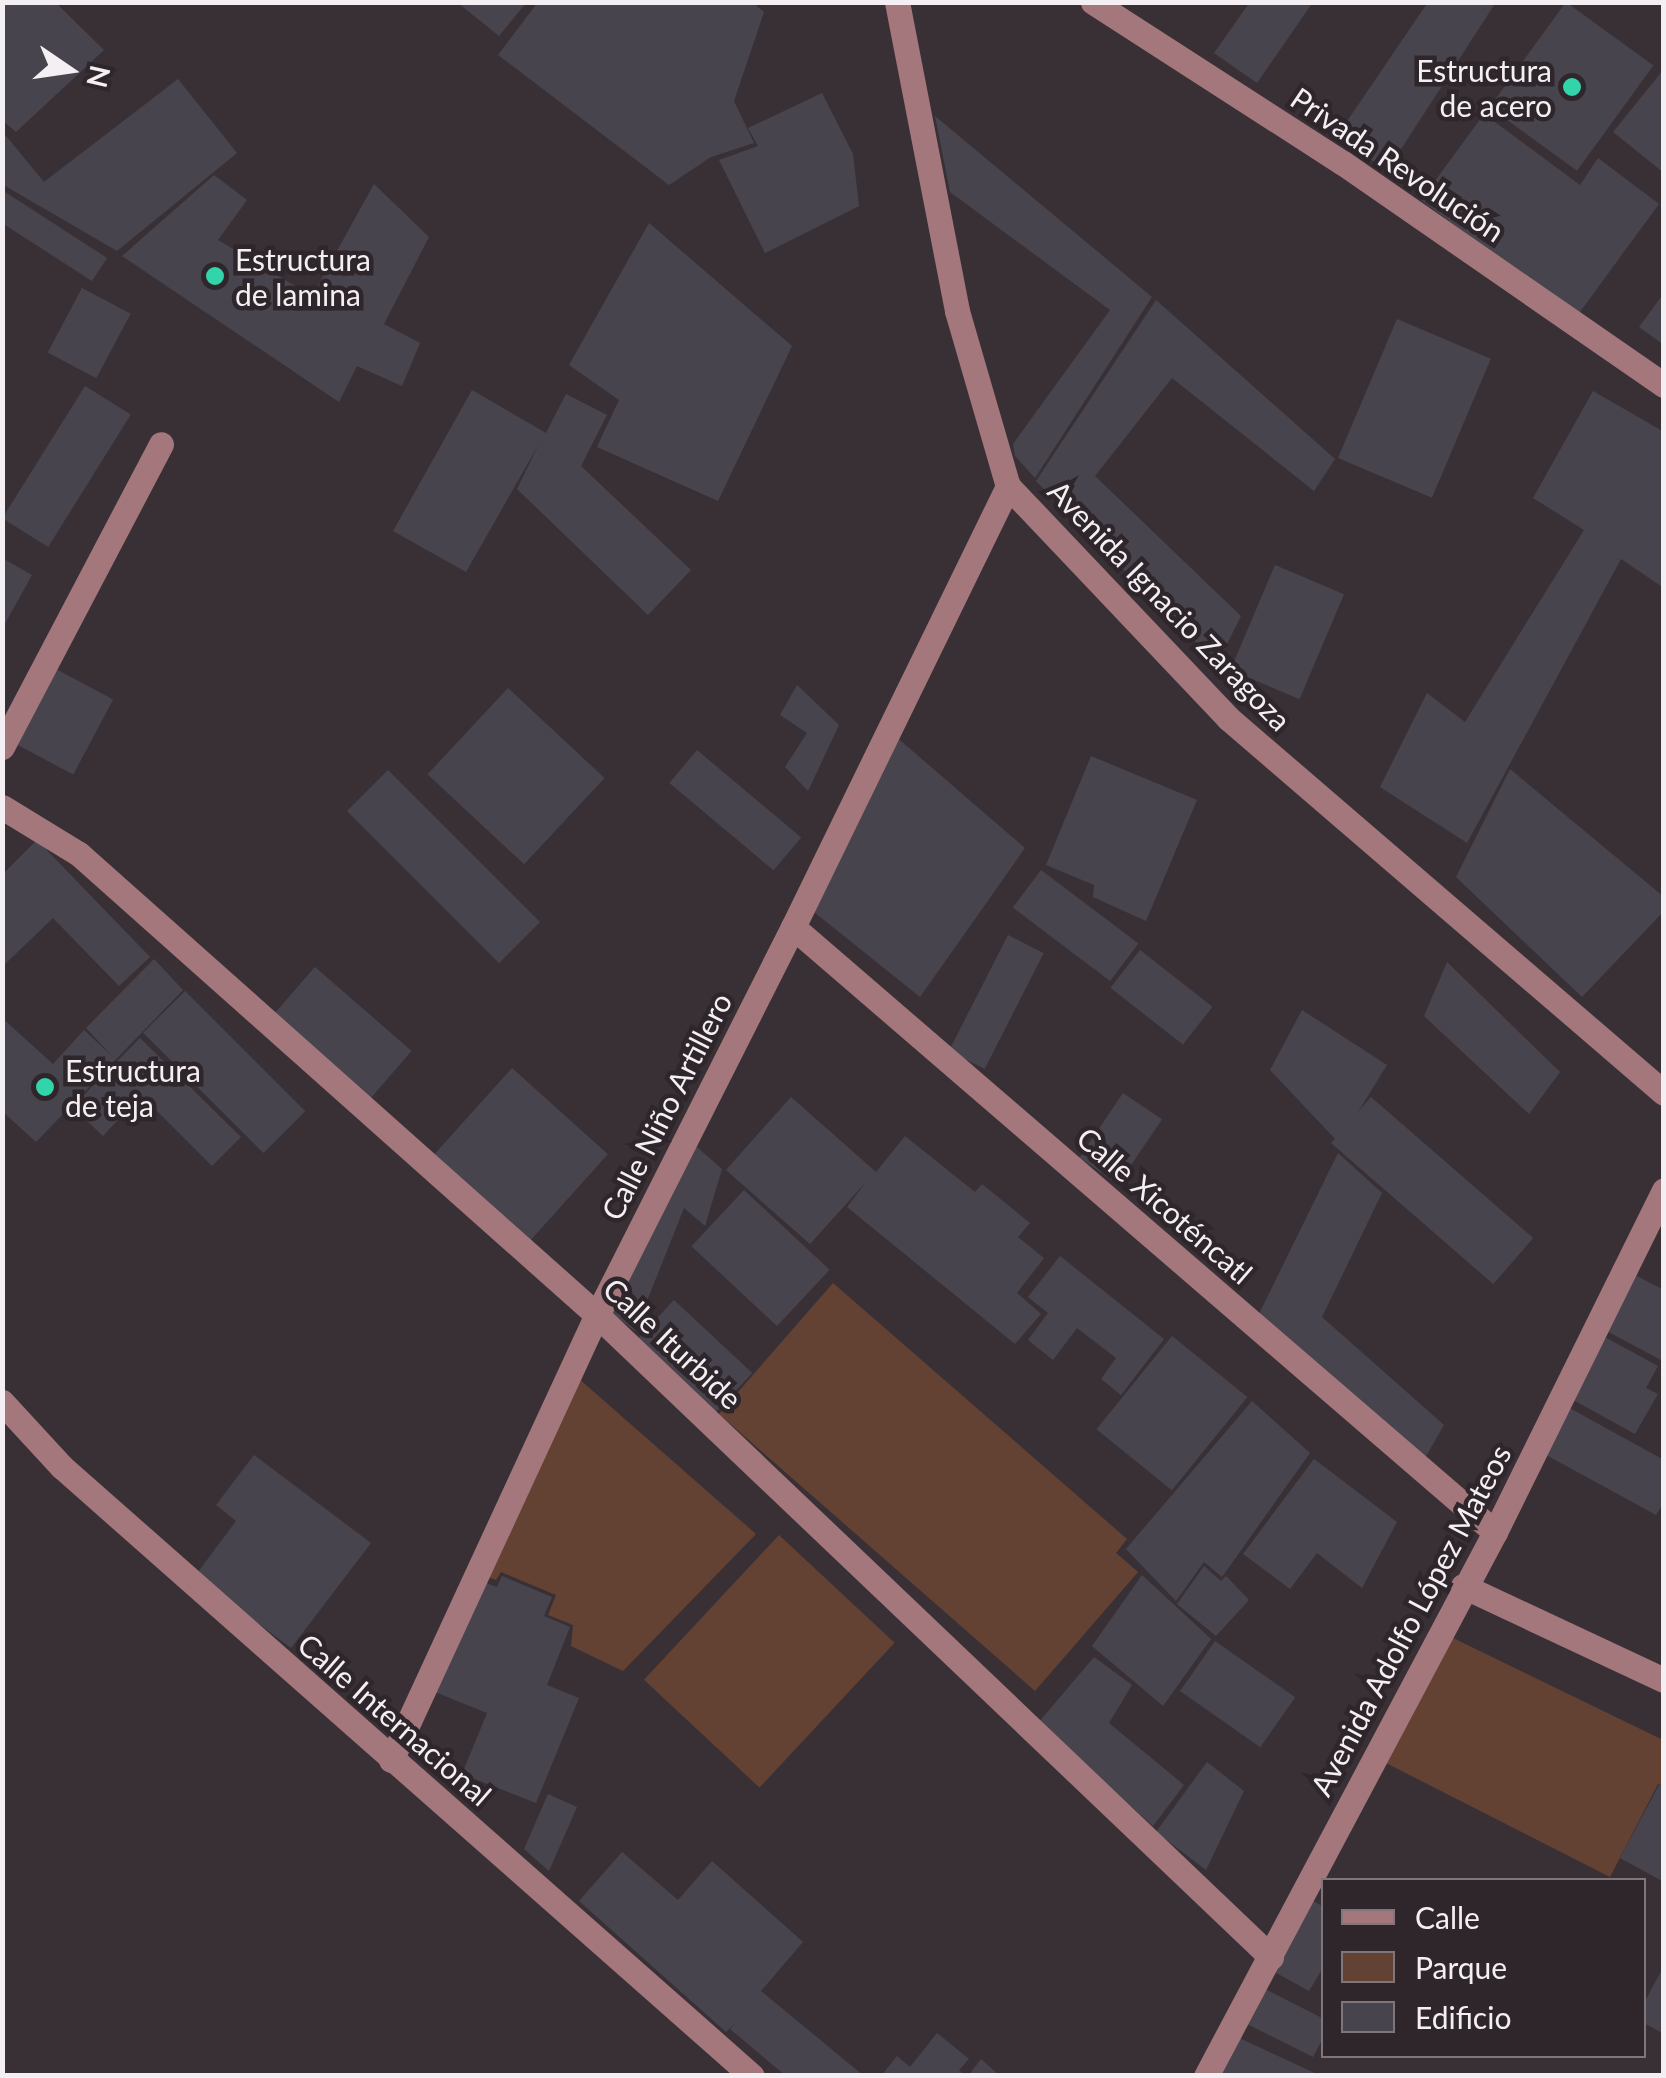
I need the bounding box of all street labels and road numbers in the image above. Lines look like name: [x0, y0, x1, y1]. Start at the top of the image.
street label: Privada Revolución: [1284, 79, 1512, 249]
street label: Avenida Ignacio Zaragoza: [1041, 472, 1299, 738]
street label: Calle Niño Artillero: [593, 986, 739, 1226]
street label: Calle Xicoténcatl: [1070, 1119, 1260, 1291]
street label: Calle Iturbide: [596, 1270, 750, 1416]
street label: Avenida Adolfo López Mateos: [1302, 1438, 1518, 1802]
street label: Calle Internacional: [291, 1625, 499, 1813]

